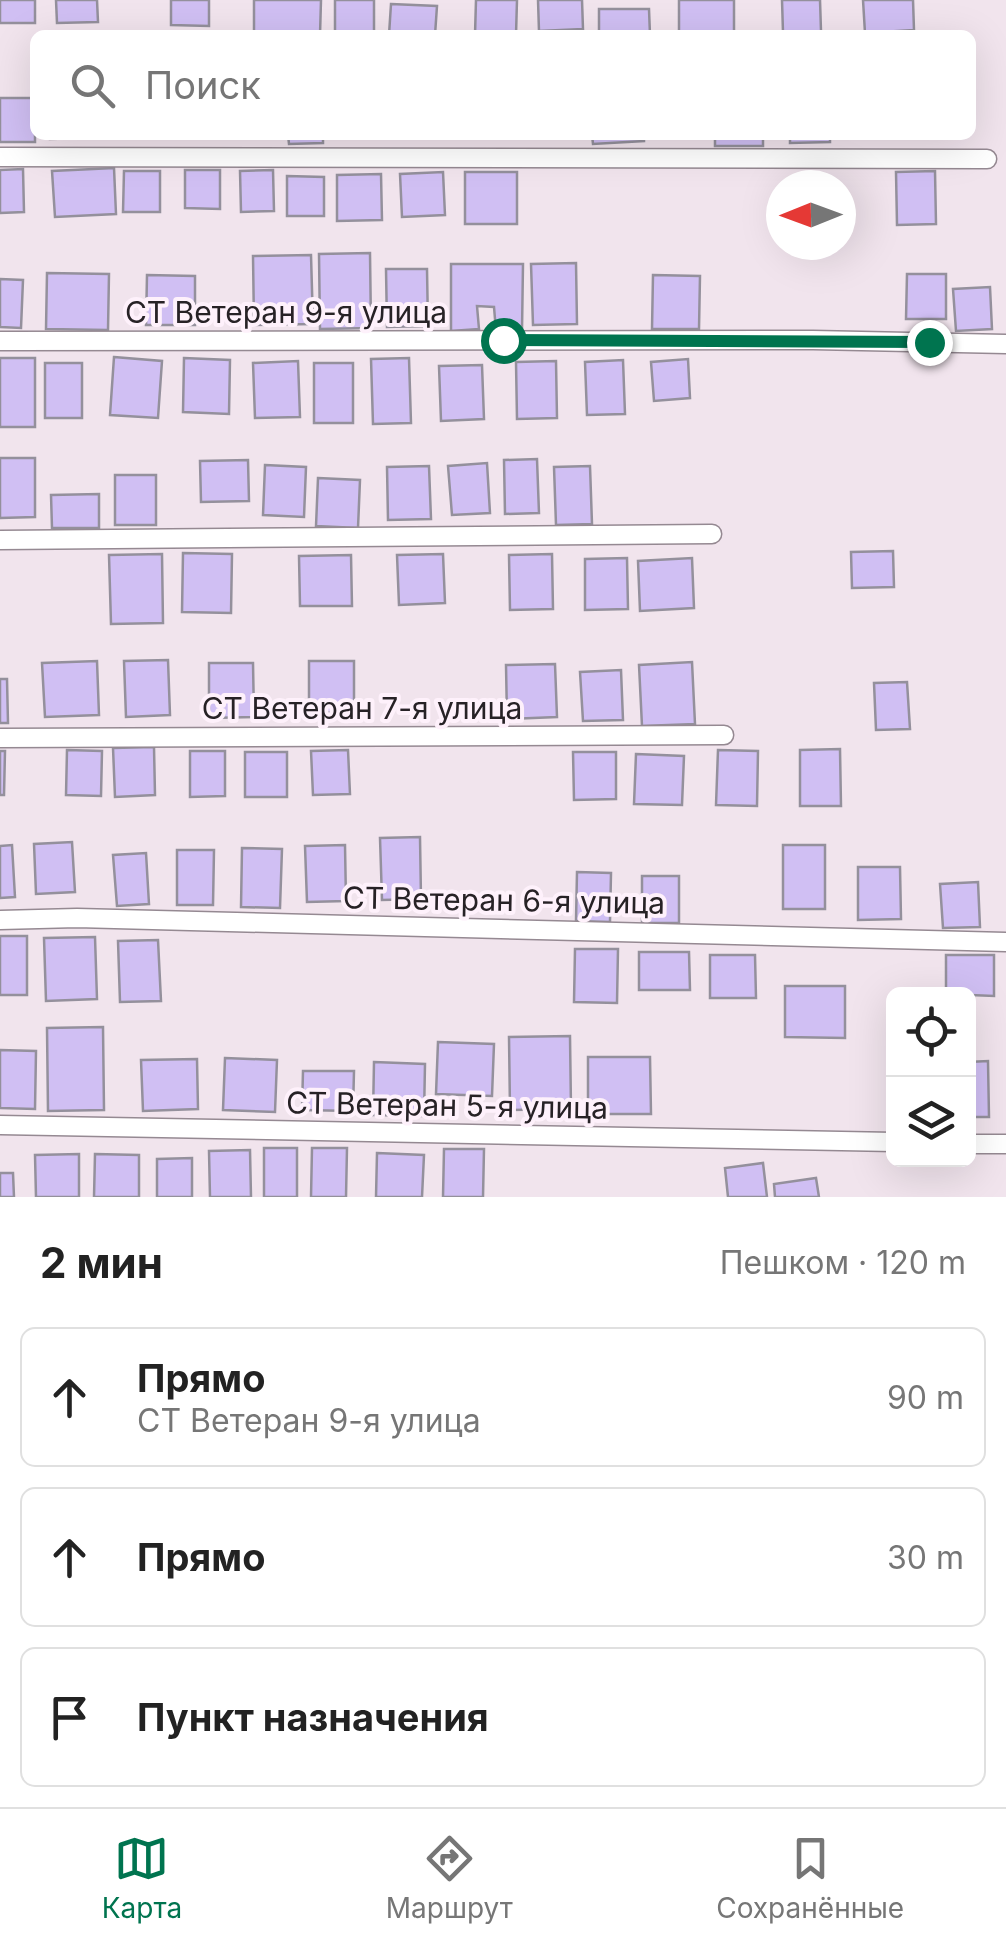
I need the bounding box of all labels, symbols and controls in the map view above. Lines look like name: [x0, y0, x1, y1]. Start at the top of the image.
search box: [30, 30, 976, 140]
icon: search: [65, 58, 120, 113]
text: Поиск: [145, 62, 261, 108]
north arrow: [766, 170, 856, 260]
street label: СТ Ветеран 9-я улица: [125, 294, 447, 330]
route start: [481, 318, 527, 364]
route end: [907, 320, 953, 366]
street label: СТ Ветеран 7-я улица: [202, 690, 522, 726]
street label: СТ Ветеран 6-я улица: [343, 879, 665, 921]
map controls: [886, 987, 976, 1167]
button: locate: [886, 987, 976, 1077]
button: layers: [886, 1077, 976, 1167]
street label: СТ Ветеран 5-я улица: [286, 1084, 608, 1126]
text: 2 мин: [40, 1237, 163, 1288]
text: Пешком · 120 m: [720, 1243, 966, 1282]
text: Прямо: [137, 1355, 265, 1401]
icon: ahead: [42, 1370, 97, 1425]
text: 90 m: [887, 1378, 964, 1417]
text: СТ Ветеран 9-я улица: [137, 1401, 481, 1440]
icon: ahead: [42, 1530, 97, 1585]
text: Прямо: [137, 1534, 265, 1580]
text: 30 m: [887, 1538, 964, 1577]
icon: arrive: [42, 1690, 97, 1745]
text: Пункт назначения: [137, 1694, 489, 1740]
tab: Карта: [102, 1831, 182, 1925]
tab: Маршрут: [386, 1831, 513, 1925]
tab: Сохранённые: [716, 1831, 904, 1925]

